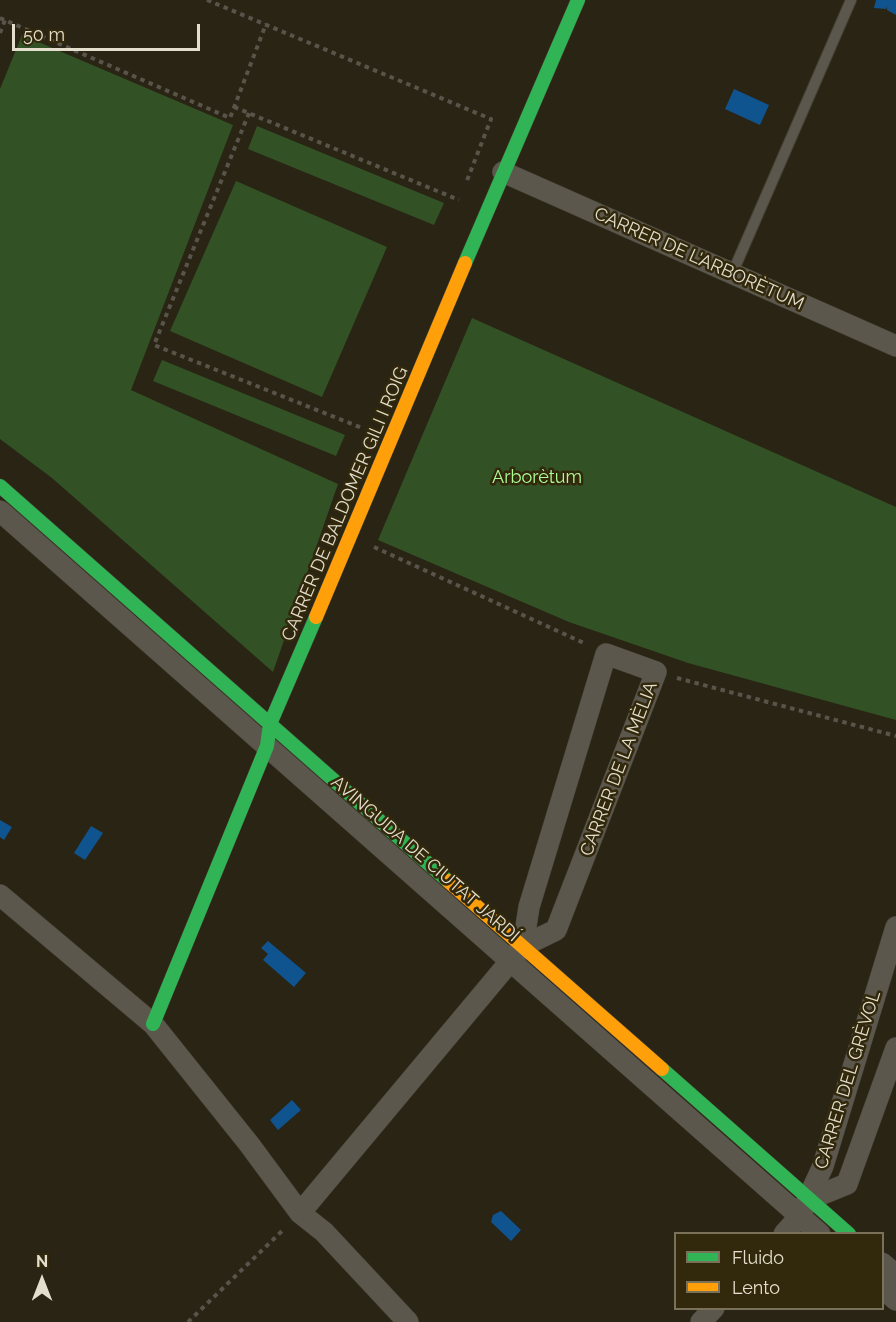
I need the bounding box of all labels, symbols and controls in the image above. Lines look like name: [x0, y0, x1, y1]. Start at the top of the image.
scale bar: [15, 12, 202, 50]
text: 50 m: [23, 24, 65, 45]
street label: CARRER DE L'ARBORÈTUM: [591, 203, 807, 315]
street label: CARRER DE BALDOMER GILI I ROIG: [277, 364, 413, 644]
park label: Arborètum: [492, 467, 582, 489]
street label: CARRER DE LA MÈLIA: [576, 679, 662, 859]
street label: AVINGUDA DE CIUTAT JARDÍ: [327, 771, 523, 947]
street label: CARRER DEL GRÈVOL: [811, 988, 885, 1172]
legend: [674, 1232, 884, 1310]
text: Fluido: [732, 1247, 784, 1268]
north arrow: [12, 1250, 72, 1310]
text: N: [36, 1252, 48, 1271]
text: Lento: [732, 1277, 780, 1298]

